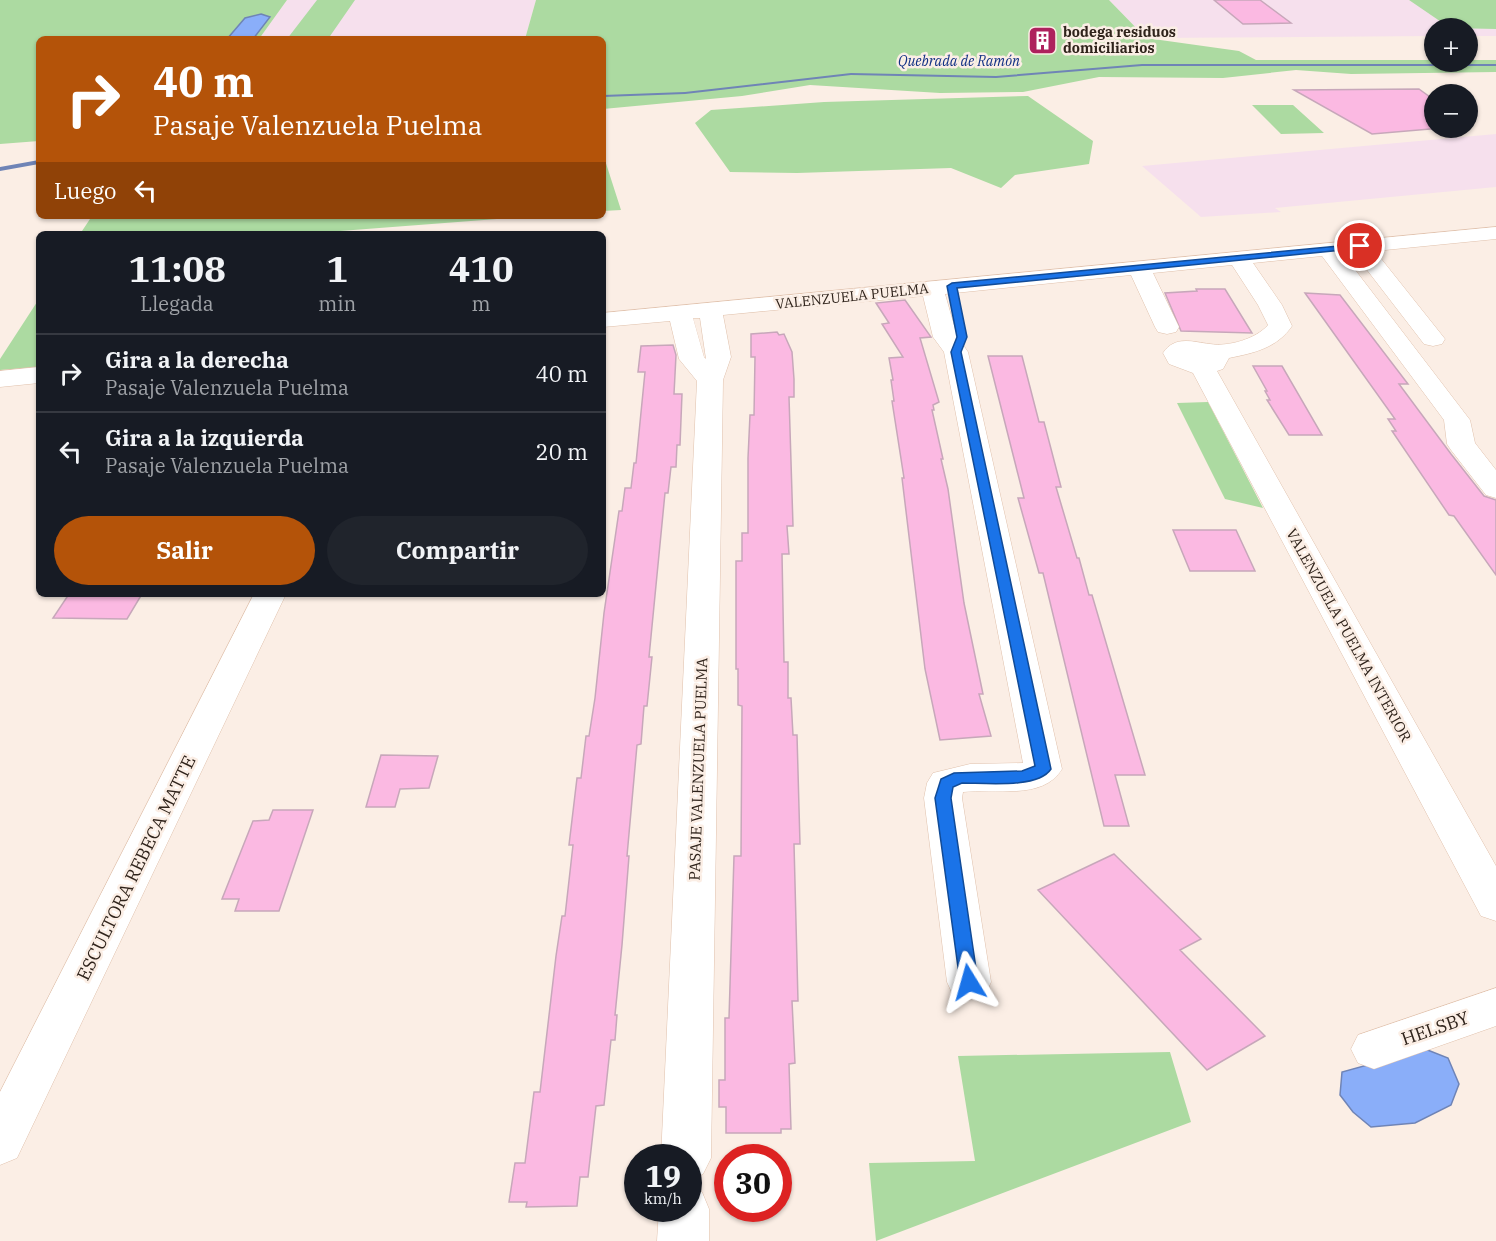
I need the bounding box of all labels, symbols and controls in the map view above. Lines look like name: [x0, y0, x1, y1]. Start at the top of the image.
map controls: [1424, 18, 1478, 138]
button: +: [1424, 18, 1478, 72]
place label: bodega residuos domiciliarios: [1063, 23, 1176, 57]
building icon: bodega residuos domiciliarios: [1026, 24, 1058, 56]
water label: Quebrada de Ramón: [898, 52, 1020, 70]
text: 40 m: [153, 54, 254, 109]
icon: right: [54, 60, 132, 138]
button: −: [1424, 84, 1478, 138]
text: Pasaje Valenzuela Puelma: [153, 107, 482, 142]
icon: left: [129, 174, 162, 207]
text: Luego: [54, 176, 117, 205]
pin: [1334, 220, 1385, 271]
icon: arrive: [1343, 229, 1376, 262]
text: 11:08: [128, 245, 226, 292]
text: 1: [326, 245, 348, 292]
text: 410: [449, 245, 514, 292]
street label: VALENZUELA PUELMA: [774, 279, 930, 313]
text: Llegada: [140, 290, 214, 317]
text: min: [318, 290, 356, 317]
text: m: [472, 290, 491, 317]
text: Gira a la derecha: [105, 345, 289, 374]
icon: right: [54, 357, 87, 390]
text: 40 m: [536, 359, 588, 388]
text: Pasaje Valenzuela Puelma: [105, 374, 349, 401]
text: Gira a la izquierda: [105, 423, 304, 452]
icon: left: [54, 435, 87, 468]
text: 20 m: [536, 437, 588, 466]
text: Pasaje Valenzuela Puelma: [105, 452, 349, 479]
button: Salir: [54, 516, 315, 585]
button: Compartir: [327, 516, 588, 585]
street label: VALENZUELA PUELMA INTERIOR: [1282, 525, 1416, 745]
street label: PASAJE VALENZUELA PUELMA: [685, 656, 711, 881]
street label: ESCULTORA REBECA MATTE: [71, 752, 201, 984]
position arrow: [937, 950, 1001, 1014]
street label: HELSBY: [1398, 1006, 1472, 1050]
speed limit sign: 30: [714, 1144, 792, 1222]
text: 19: [645, 1156, 681, 1195]
text: km/h: [644, 1189, 682, 1208]

